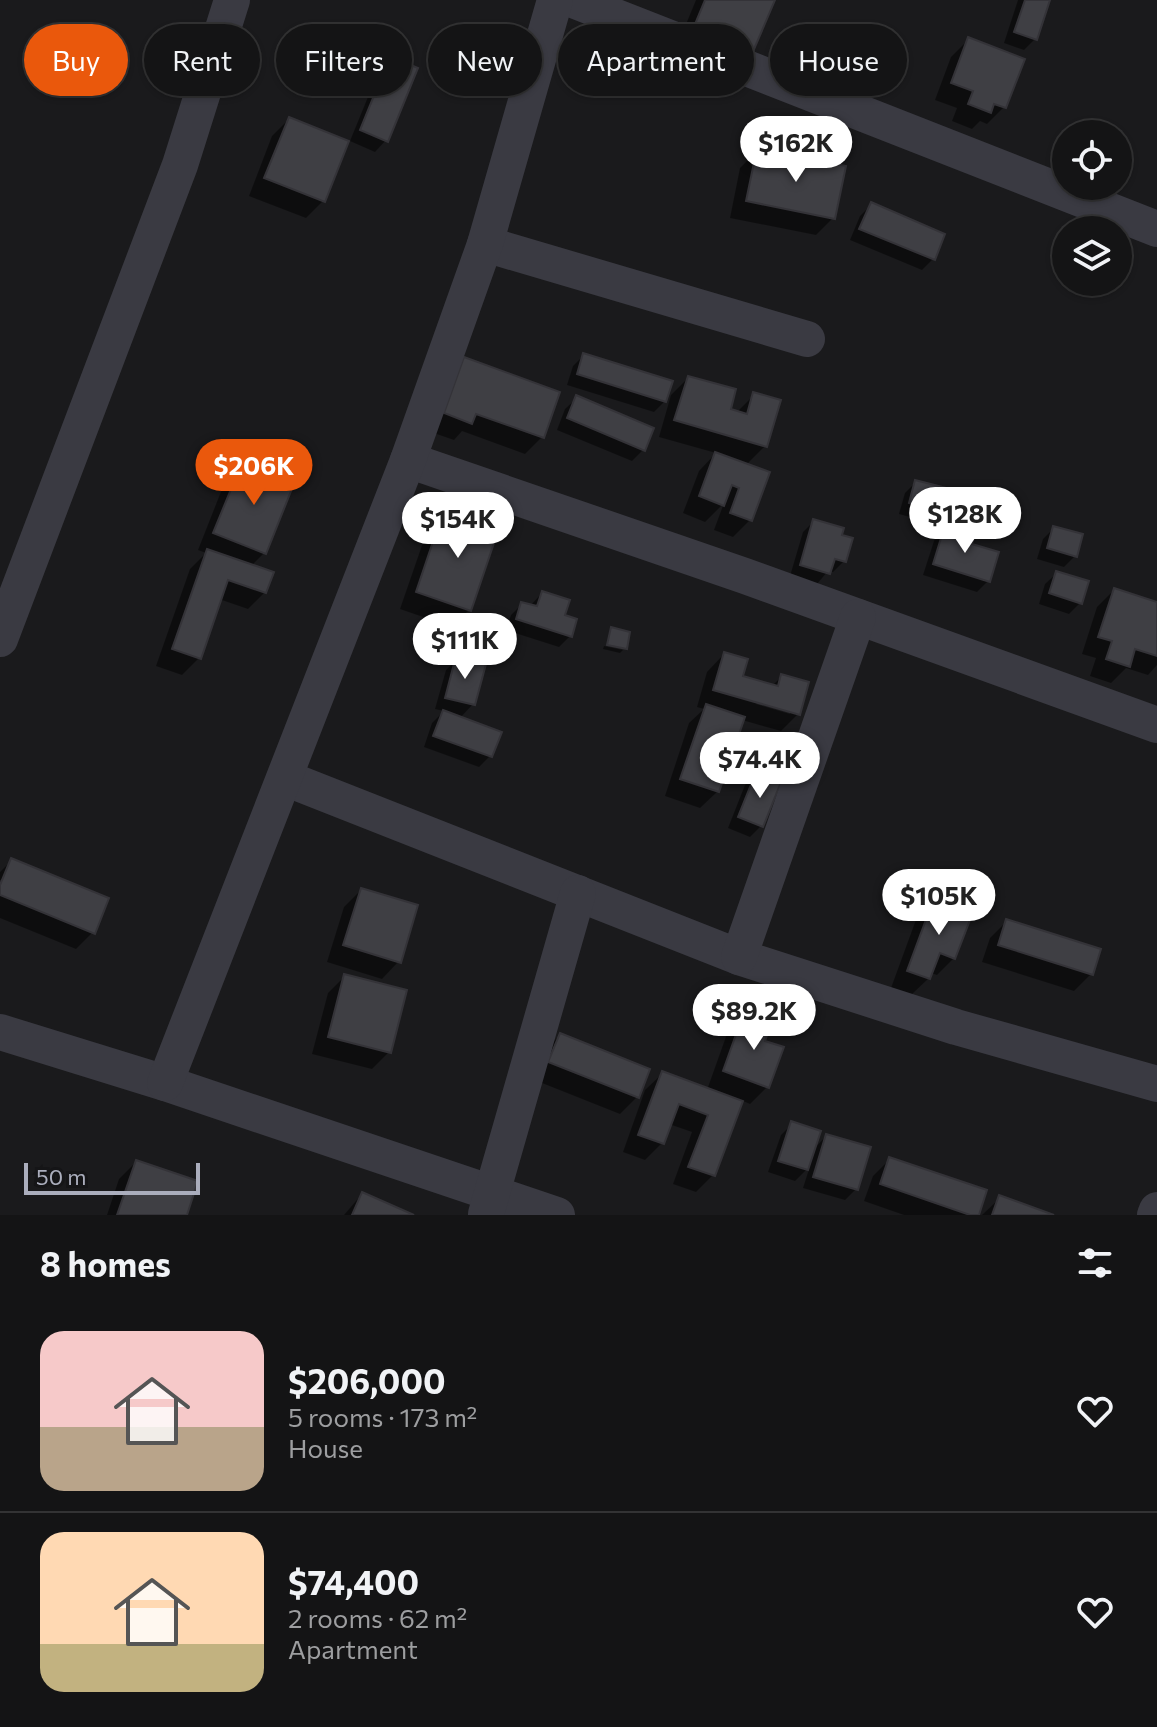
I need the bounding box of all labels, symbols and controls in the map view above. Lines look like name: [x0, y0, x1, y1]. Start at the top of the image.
chip: Buy: [24, 24, 128, 96]
chip: Rent: [144, 24, 260, 96]
chip: Filters: [276, 24, 412, 96]
chip: New: [428, 24, 542, 96]
chip: Apartment: [558, 24, 754, 96]
chip: House: [770, 24, 907, 96]
pin: $162K: [740, 116, 852, 184]
map controls: [1052, 120, 1132, 296]
button: locate: [1052, 120, 1132, 200]
text: $162K: [758, 126, 834, 157]
button: layers: [1052, 216, 1132, 296]
pin: $206K: [198, 439, 310, 507]
text: $206K: [213, 449, 295, 480]
pin: $128K: [909, 487, 1021, 555]
pin: $154K: [402, 492, 514, 560]
text: $128K: [927, 497, 1003, 528]
text: $154K: [420, 502, 496, 533]
pin: $111K: [409, 613, 521, 681]
text: $111K: [431, 623, 499, 654]
pin: $74.4K: [695, 732, 825, 800]
text: $74.4K: [718, 742, 802, 773]
pin: $105K: [883, 869, 995, 937]
text: $105K: [900, 879, 978, 910]
pin: $89.2K: [689, 984, 819, 1052]
text: $89.2K: [711, 994, 797, 1025]
scale bar: [24, 1159, 200, 1195]
text: 50 m: [36, 1163, 86, 1190]
icon: filters: [1073, 1241, 1117, 1285]
text: 8 homes: [40, 1242, 171, 1284]
text: $206,000: [288, 1359, 446, 1401]
icon: home: [104, 1363, 200, 1459]
icon: heart: [1073, 1389, 1117, 1433]
text: 5 rooms · 173 m²: [288, 1401, 477, 1432]
text: House: [288, 1432, 363, 1463]
text: $74,400: [288, 1560, 419, 1602]
icon: home: [104, 1564, 200, 1660]
icon: heart: [1073, 1590, 1117, 1634]
text: 2 rooms · 62 m²: [288, 1602, 467, 1633]
text: Apartment: [288, 1633, 418, 1664]

